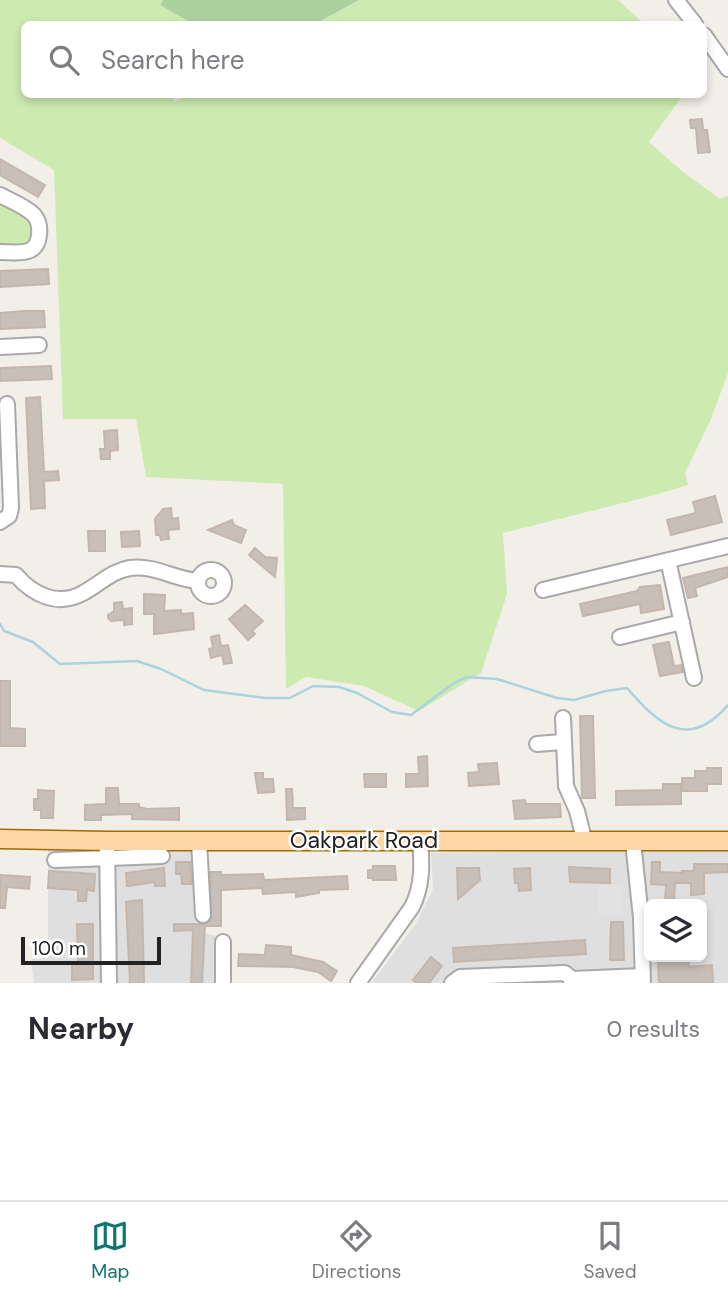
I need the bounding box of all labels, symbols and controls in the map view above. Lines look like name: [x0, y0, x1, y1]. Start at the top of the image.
search box: [21, 21, 707, 98]
icon: search: [45, 41, 83, 79]
text: Search here: [101, 43, 244, 77]
street label: Oakpark Road: [290, 825, 438, 855]
map controls: [644, 899, 707, 962]
button: layers: [644, 899, 707, 962]
scale bar: [21, 934, 161, 966]
text: 100 m: [32, 936, 86, 961]
text: Nearby: [28, 1009, 134, 1048]
text: 0 results: [607, 1014, 700, 1044]
tab: Map: [91, 1217, 129, 1284]
tab: Directions: [312, 1217, 401, 1284]
tab: Saved: [584, 1217, 637, 1284]

